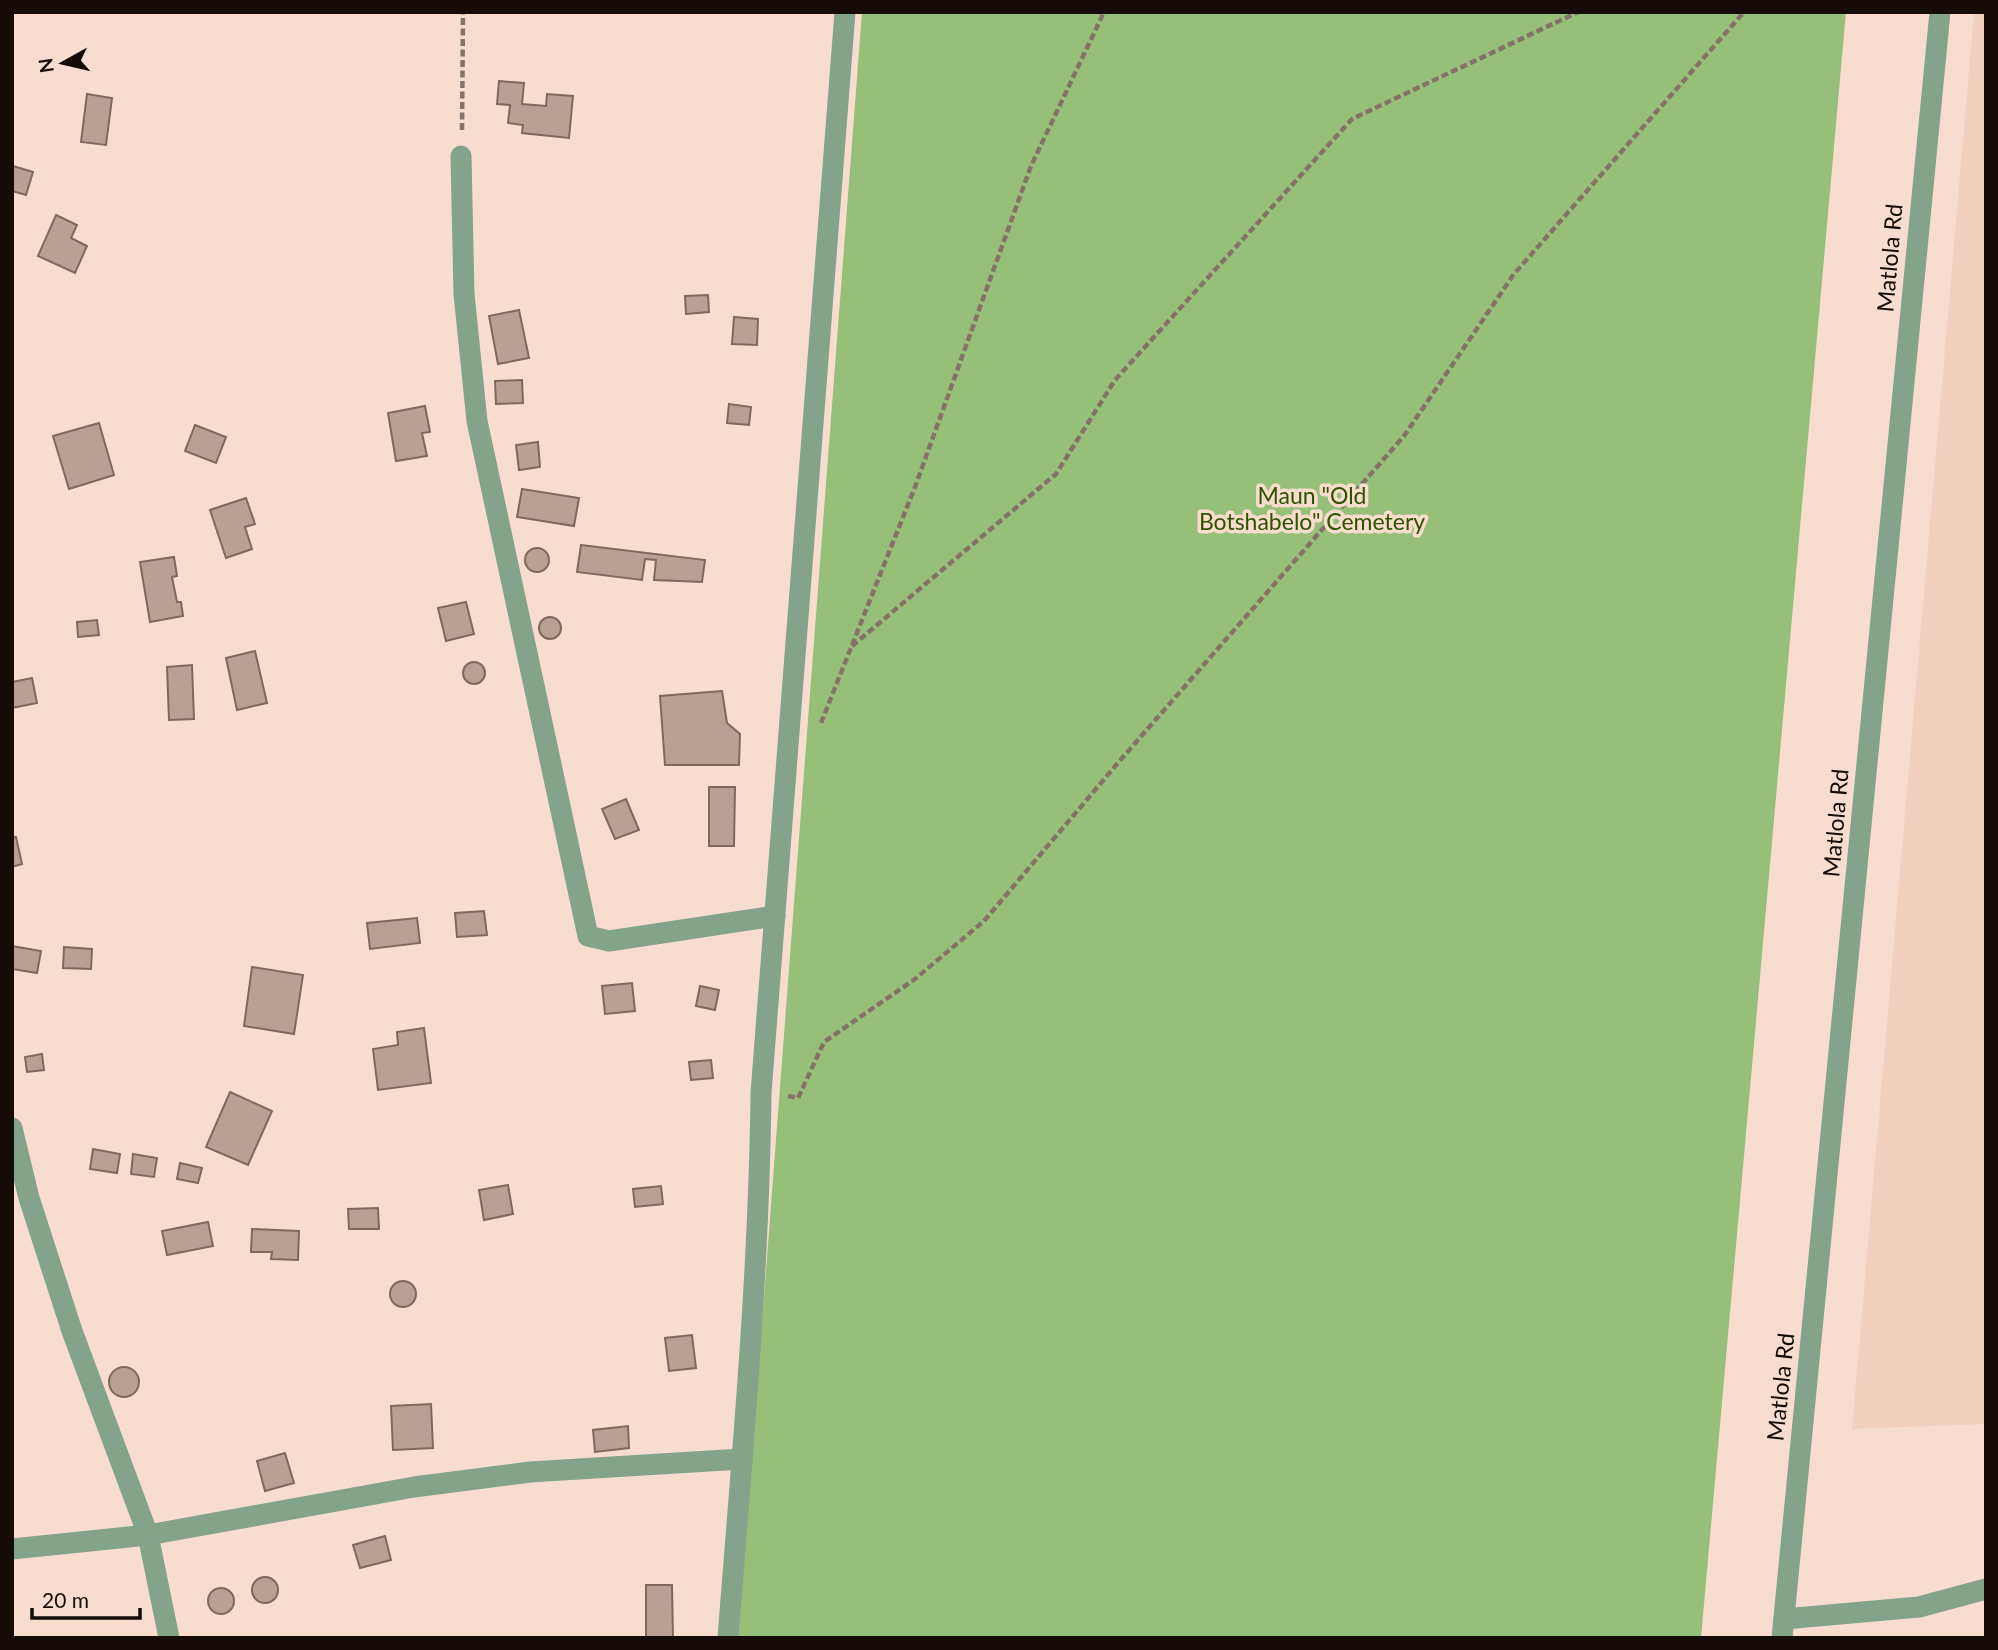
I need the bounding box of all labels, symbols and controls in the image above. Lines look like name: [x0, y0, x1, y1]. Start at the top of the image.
north arrow: [28, 28, 98, 98]
text: N: [33, 57, 58, 74]
street label: Matlola Rd: [1870, 203, 1908, 313]
park label: Maun "Old Botshabelo" Cemetery: [1199, 481, 1425, 535]
street label: Matlola Rd: [1816, 768, 1854, 878]
street label: Matlola Rd: [1760, 1332, 1800, 1442]
scale bar: [32, 1576, 140, 1620]
text: 20 m: [42, 1587, 89, 1612]

